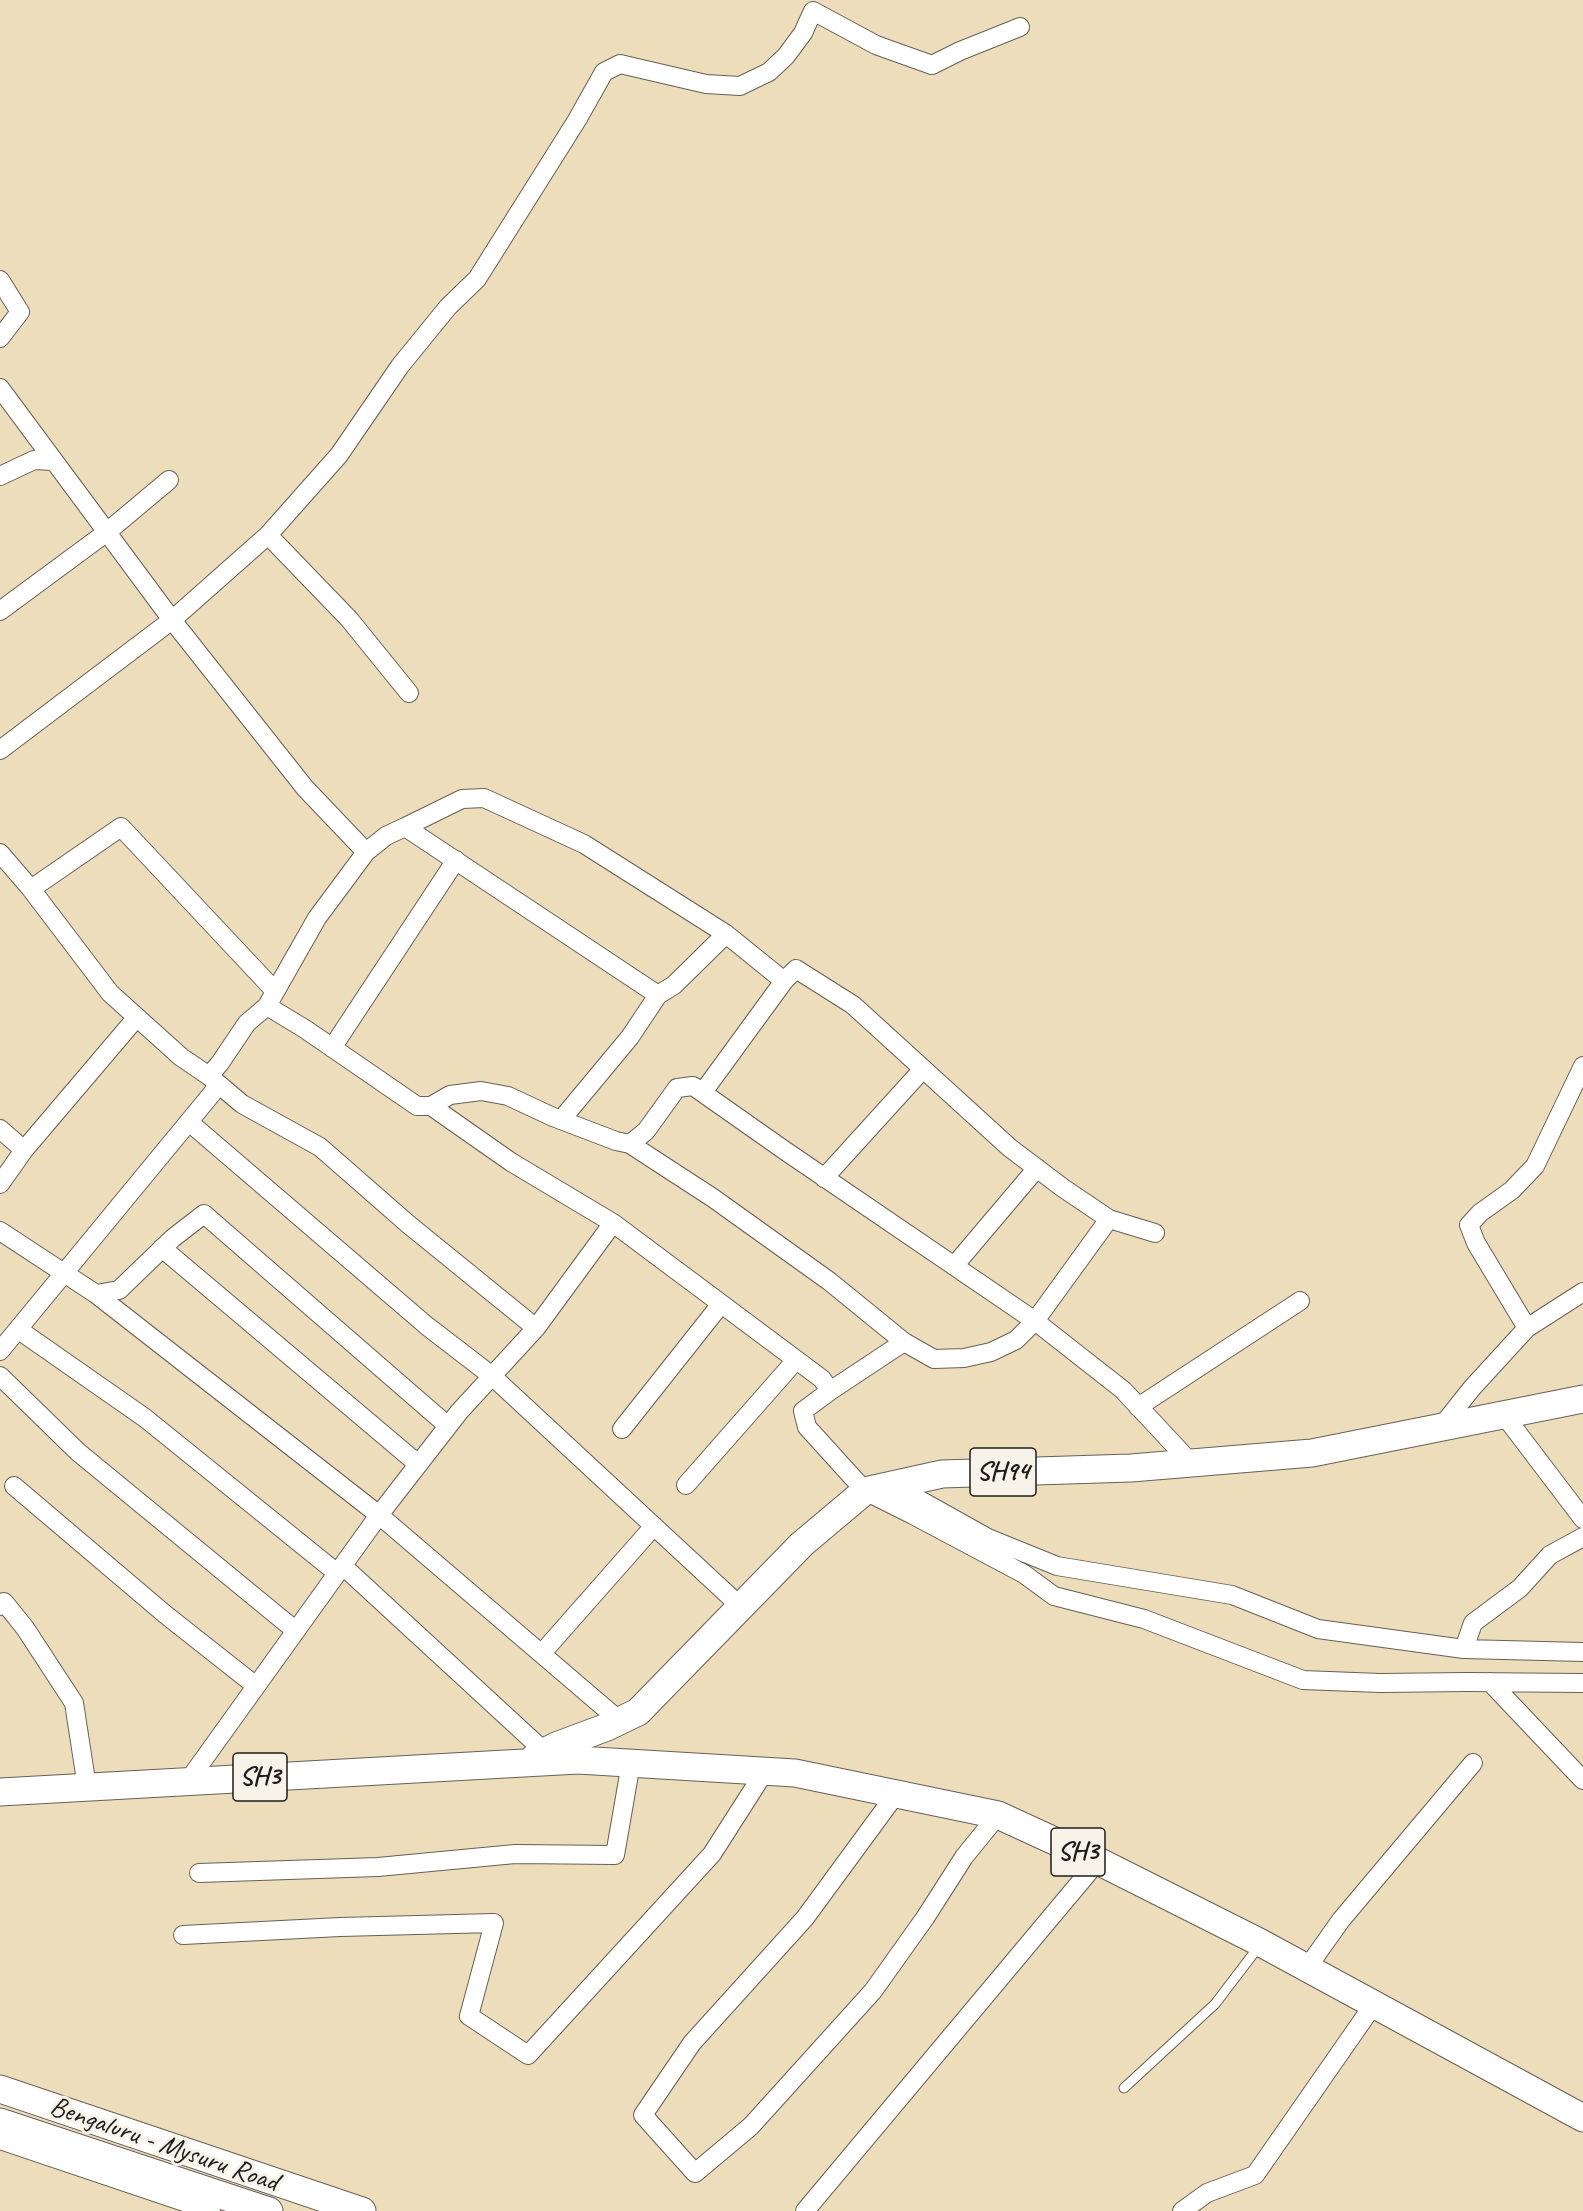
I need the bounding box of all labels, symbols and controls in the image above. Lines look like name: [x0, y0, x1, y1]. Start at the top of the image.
road number: SH94: [970, 1448, 1036, 1496]
road number: SH3: [233, 1753, 287, 1801]
road number: SH3: [1051, 1828, 1105, 1876]
street label: Bengaluru - Mysuru Road: [46, 2090, 282, 2200]

